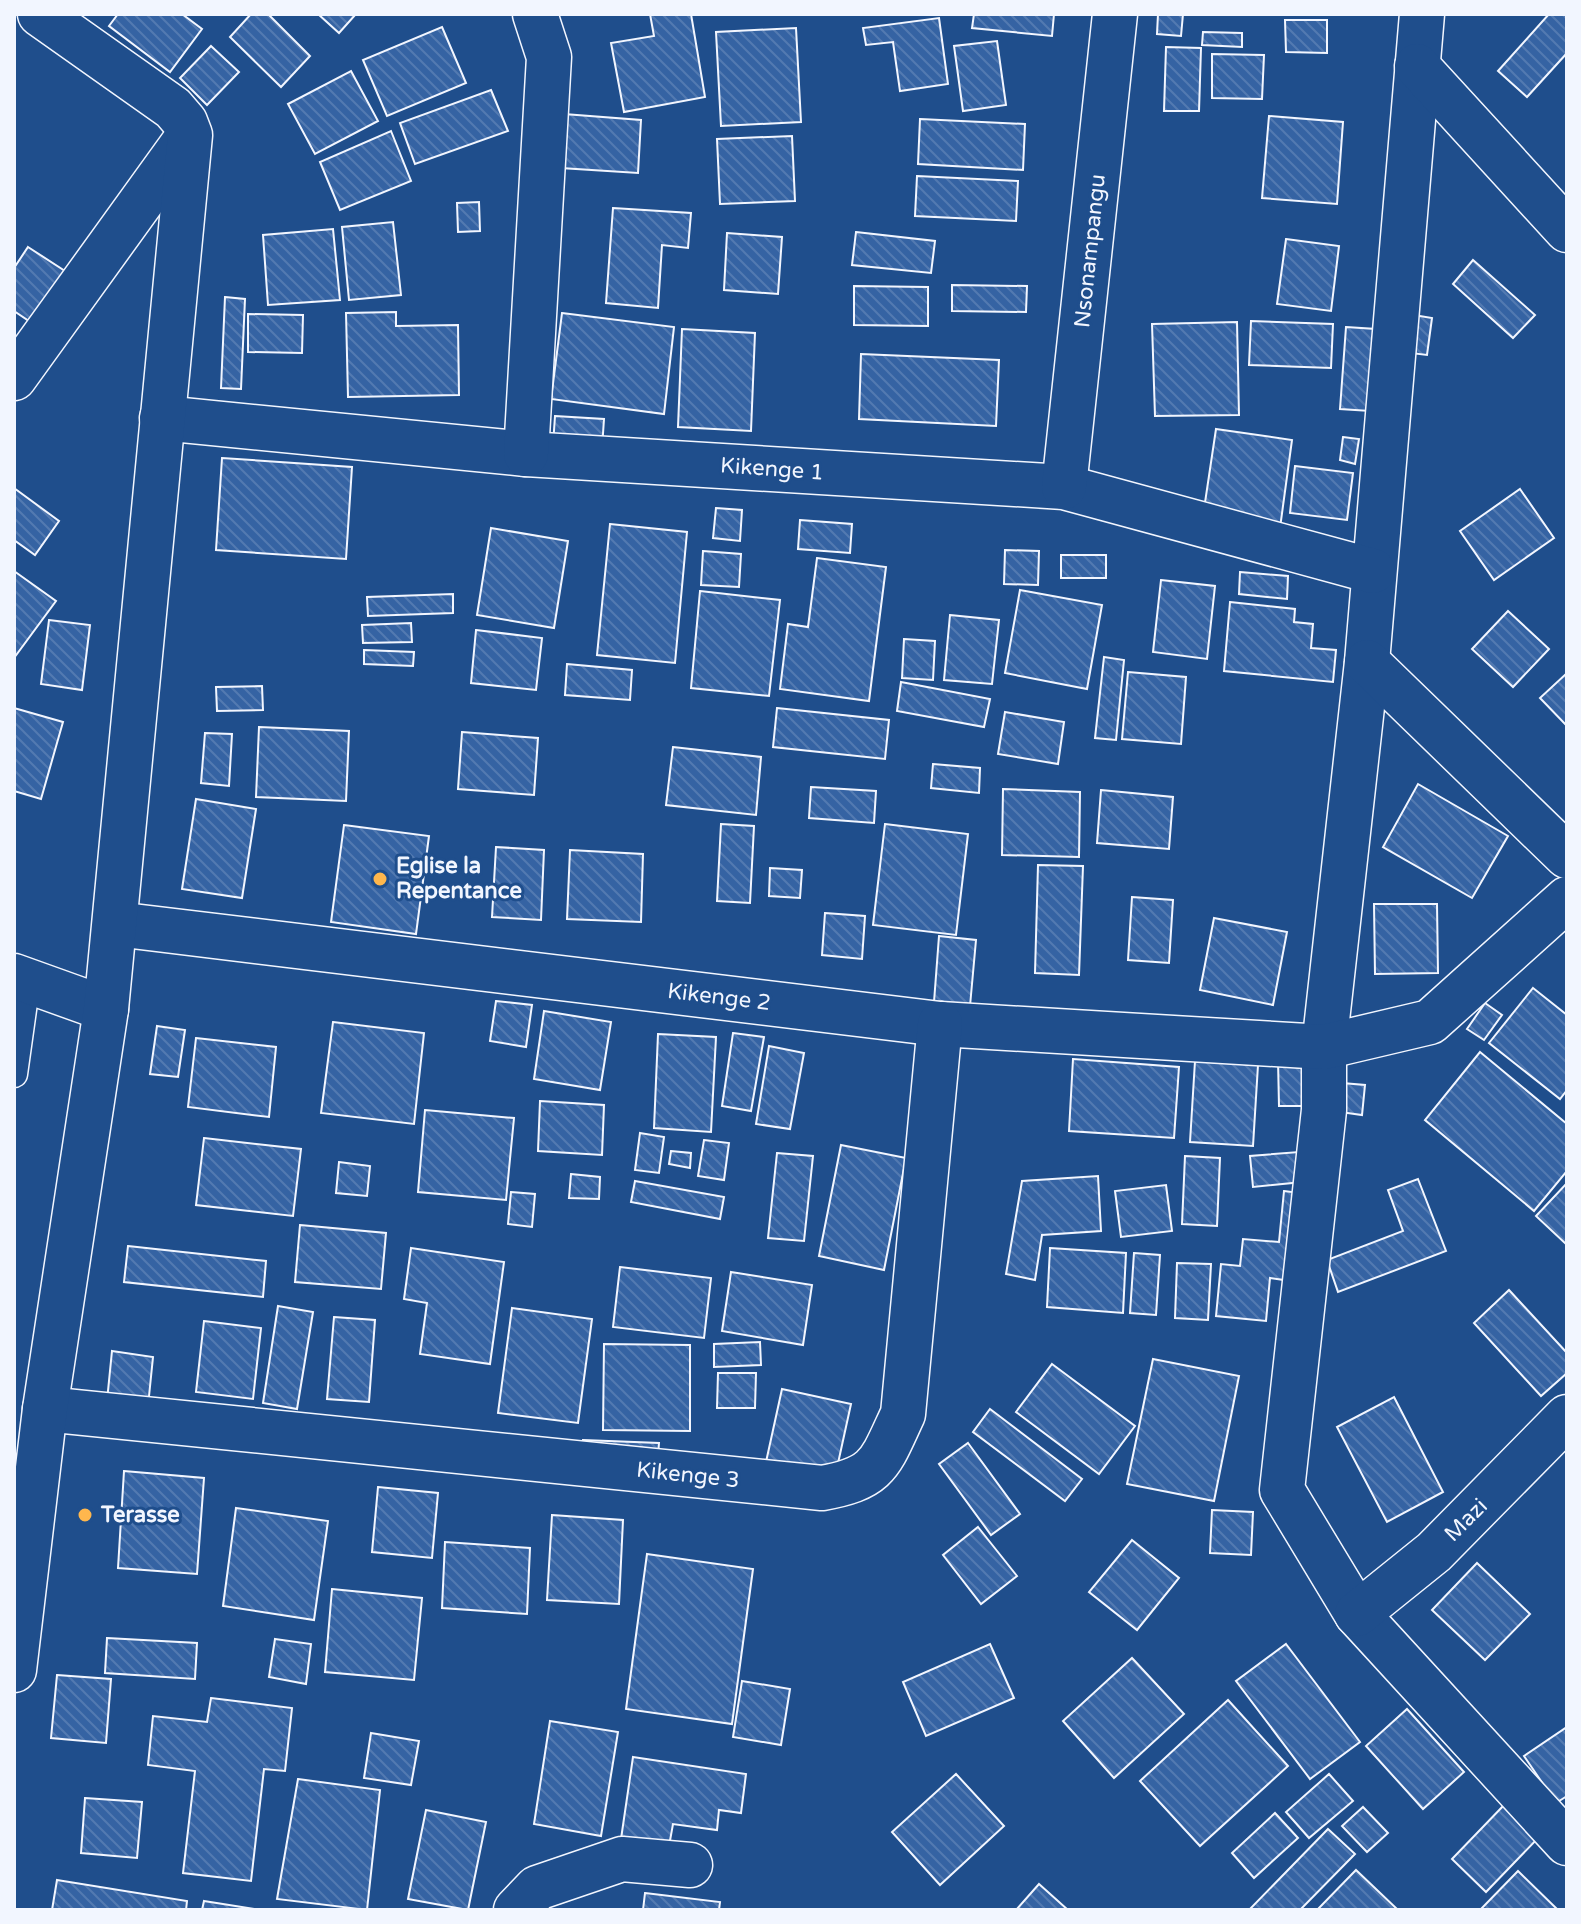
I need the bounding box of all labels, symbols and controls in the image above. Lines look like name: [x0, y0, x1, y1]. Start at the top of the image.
street label: Nsonampangu: [1069, 173, 1111, 329]
street label: Kikenge 1: [719, 452, 825, 486]
place label: Eglise la Repentance: [396, 853, 522, 904]
marker: Eglise la Repentance: [371, 870, 389, 888]
street label: Kikenge 2: [666, 978, 772, 1016]
street label: Kikenge 3: [635, 1457, 741, 1493]
street label: Mazi: [1439, 1493, 1493, 1547]
place label: Terasse: [100, 1502, 180, 1528]
marker: Terasse: [76, 1506, 94, 1524]

